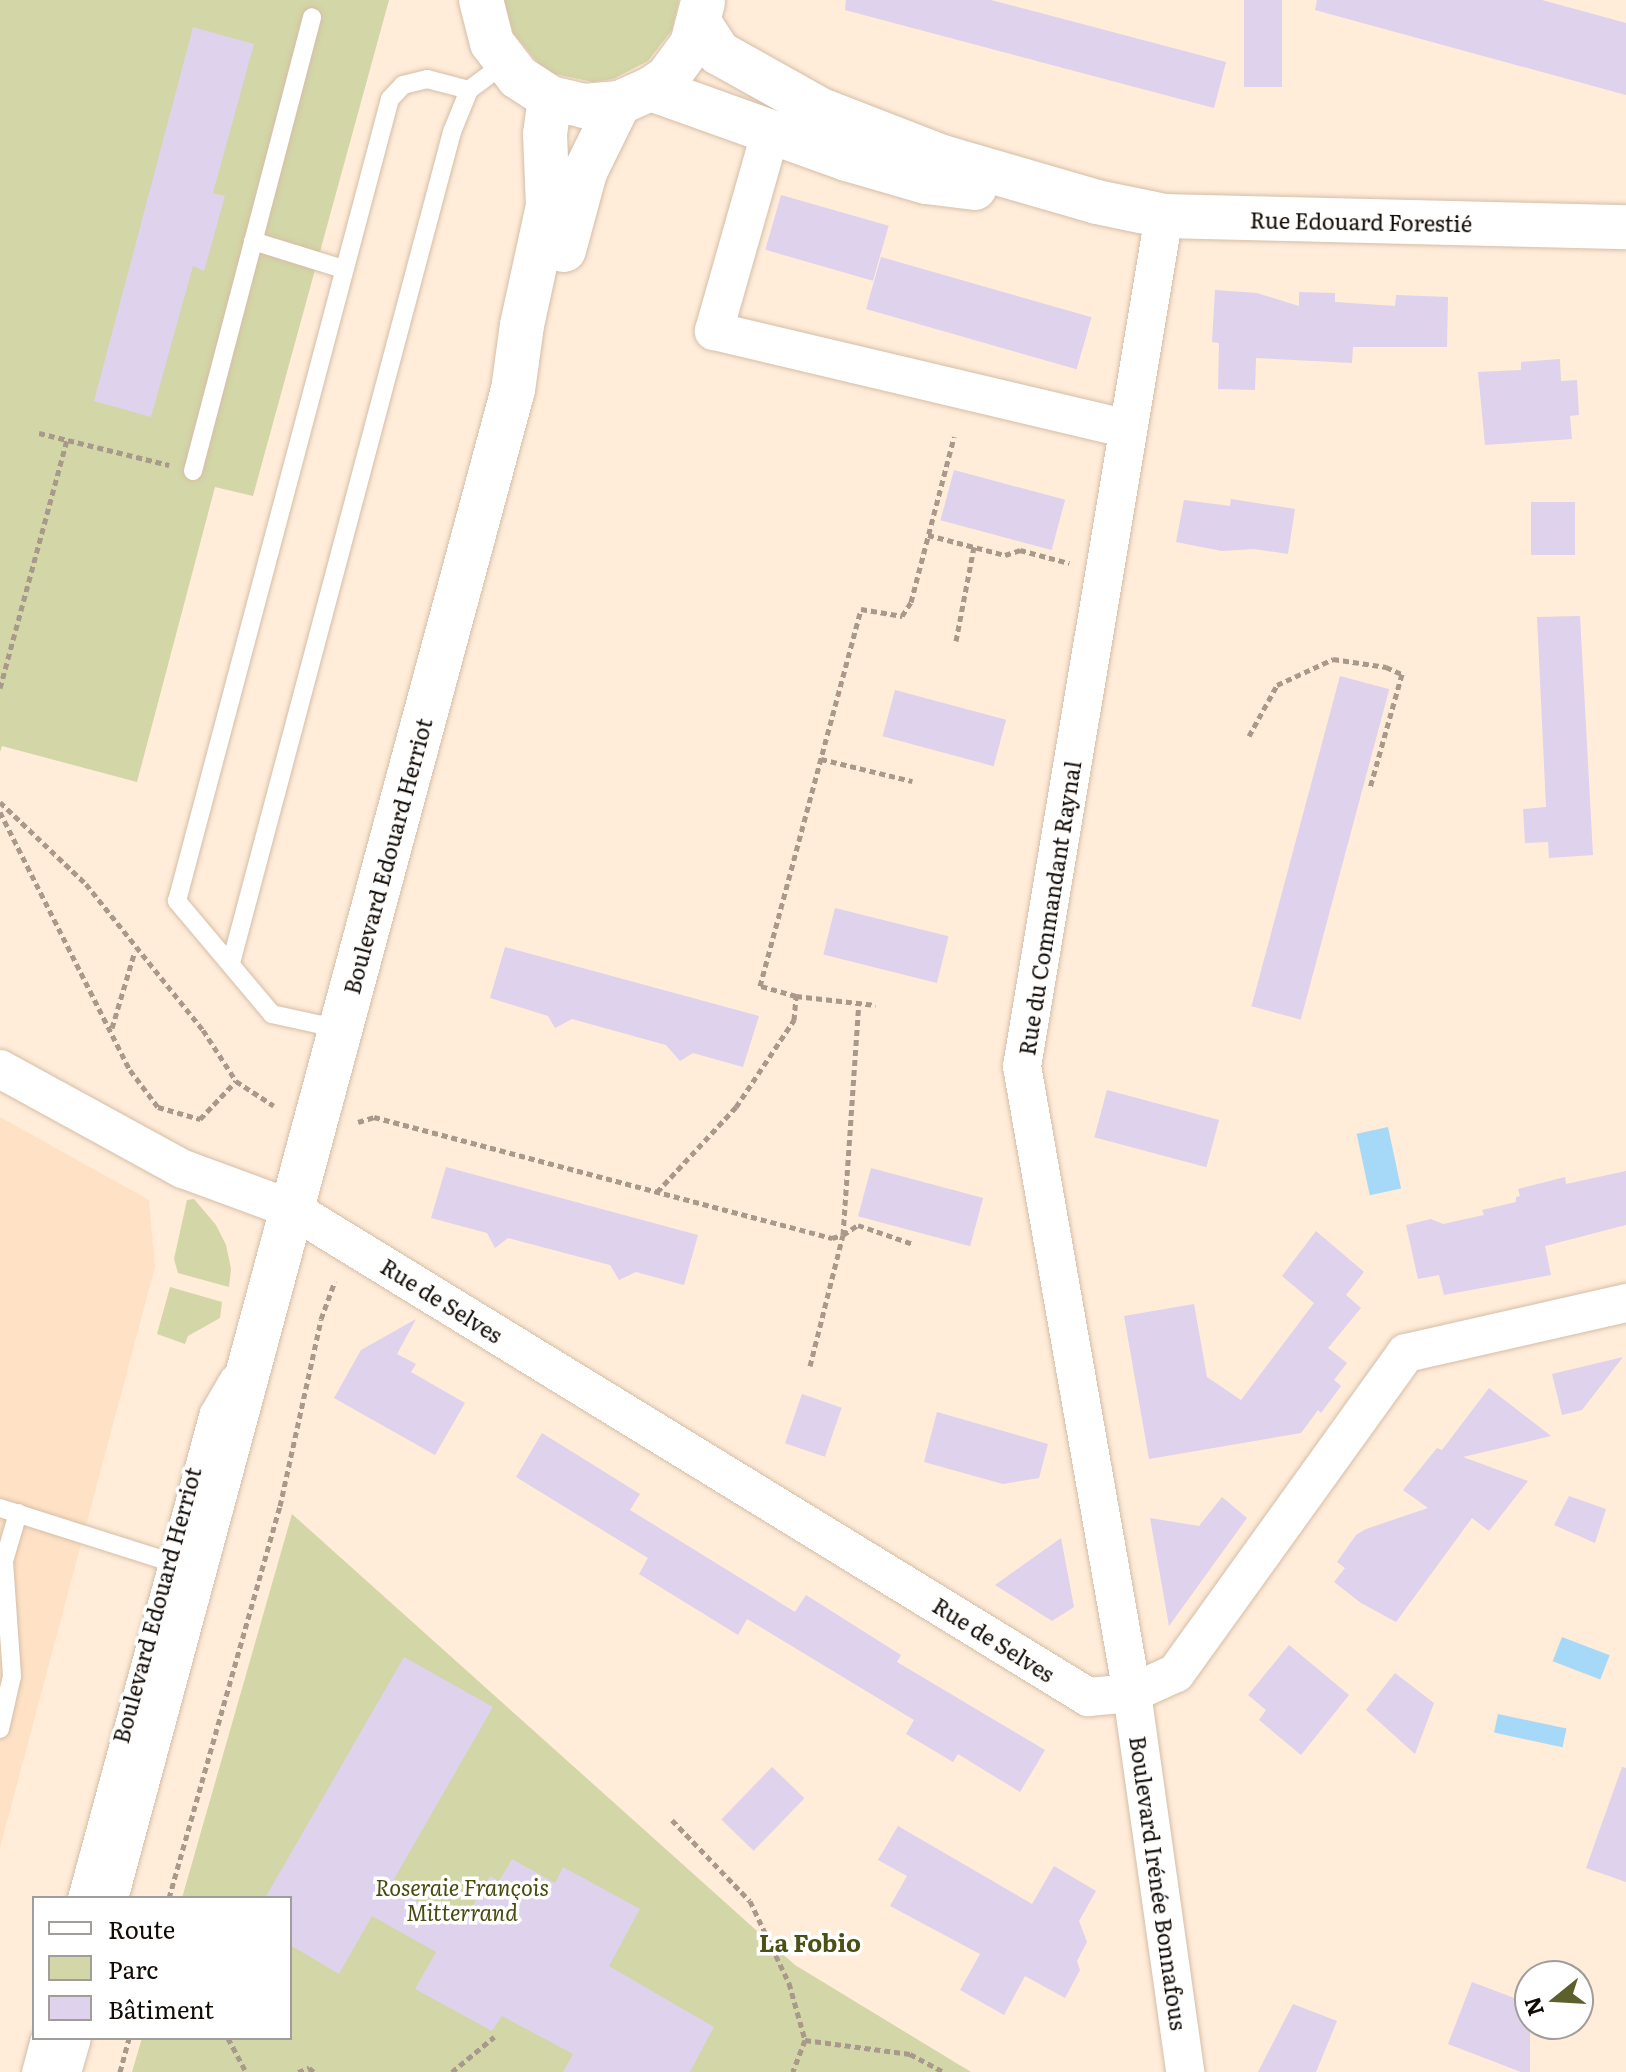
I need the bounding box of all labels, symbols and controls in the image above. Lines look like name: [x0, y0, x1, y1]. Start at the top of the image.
street label: Rue Edouard Forestié: [1250, 206, 1472, 236]
street label: Boulevard Edouard Herriot: [337, 715, 437, 997]
street label: Rue du Commandant Raynal: [1013, 759, 1085, 1057]
street label: Rue de Selves: [376, 1252, 508, 1348]
street label: Boulevard Edouard Herriot: [106, 1464, 206, 1746]
street label: Rue de Selves: [928, 1591, 1060, 1687]
street label: Boulevard Irénée Bonnafous: [1125, 1734, 1193, 2032]
park label: Roseraie François Mitterrand: [375, 1873, 549, 1924]
legend: [32, 1896, 292, 2040]
text: Route: [108, 1911, 175, 1946]
district label: La Fobio: [759, 1928, 861, 1956]
text: Parc: [108, 1951, 158, 1986]
north arrow: [1514, 1960, 1594, 2040]
text: Bâtiment: [108, 1991, 214, 2026]
text: N: [1514, 1993, 1551, 2021]

